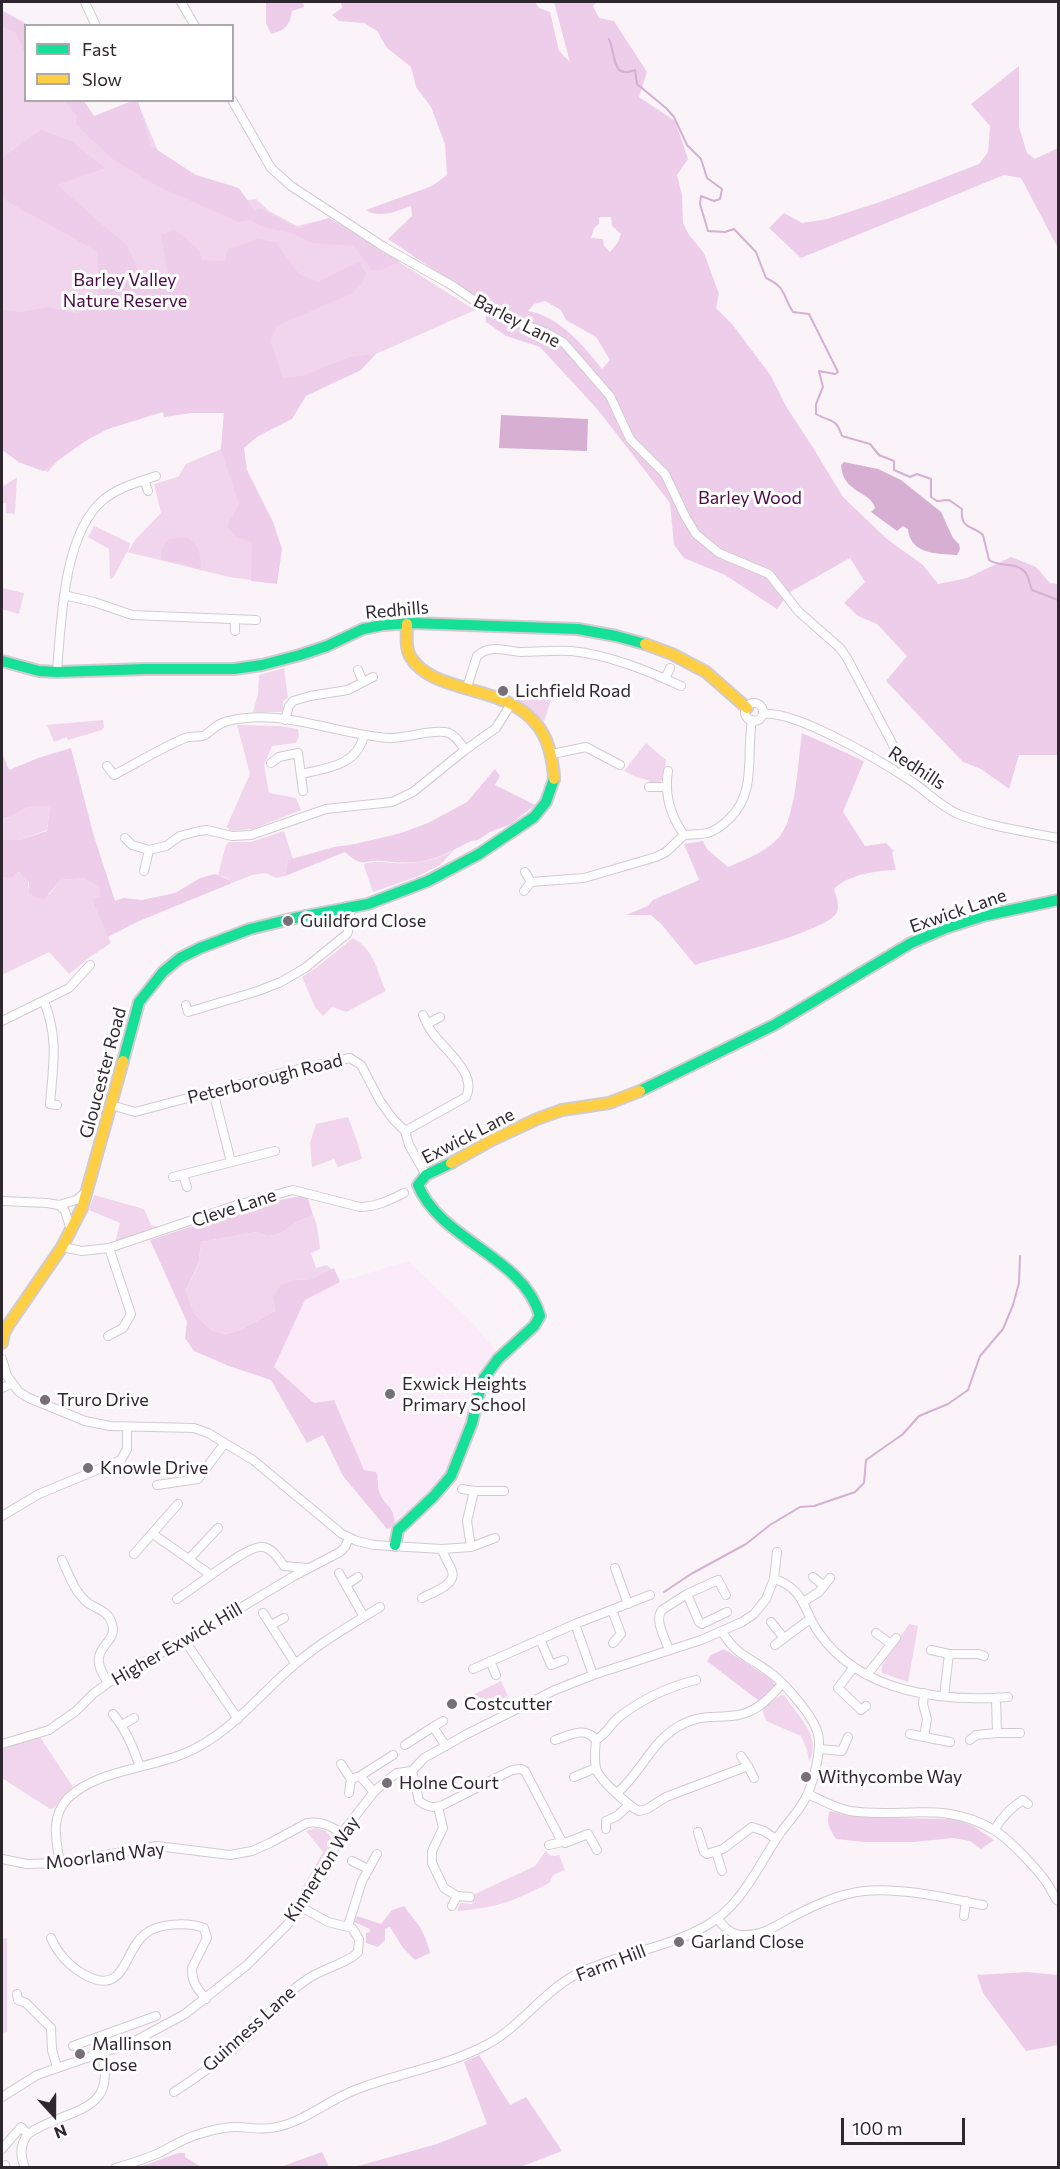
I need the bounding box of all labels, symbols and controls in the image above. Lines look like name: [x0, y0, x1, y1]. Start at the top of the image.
legend: [24, 24, 234, 102]
text: Fast: [82, 38, 117, 60]
text: Slow: [82, 68, 122, 90]
park label: Barley Valley Nature Reserve: [63, 269, 187, 312]
street label: Barley Lane: [470, 290, 564, 352]
park label: Barley Wood: [698, 487, 802, 509]
street label: Redhills: [364, 596, 430, 624]
place label: Lichfield Road: [515, 680, 631, 702]
marker: Lichfield Road: [496, 684, 510, 698]
street label: Redhills: [884, 742, 950, 794]
street label: Exwick Lane: [907, 884, 1009, 938]
place label: Guildford Close: [300, 910, 426, 932]
marker: Guildford Close: [281, 914, 295, 928]
street label: Gloucester Road: [75, 1005, 131, 1141]
street label: Peterborough Road: [185, 1049, 345, 1109]
street label: Exwick Lane: [418, 1103, 518, 1169]
street label: Cleve Lane: [189, 1184, 279, 1232]
place label: Exwick Heights Primary School: [402, 1373, 527, 1416]
marker: Exwick Heights Primary School: [383, 1387, 397, 1401]
place label: Truro Drive: [57, 1389, 149, 1411]
marker: Truro Drive: [38, 1393, 52, 1407]
place label: Knowle Drive: [100, 1457, 208, 1479]
marker: Knowle Drive: [81, 1461, 95, 1475]
street label: Higher Exwick Hill: [108, 1598, 246, 1690]
place label: Costcutter: [464, 1693, 553, 1715]
marker: Costcutter: [445, 1697, 459, 1711]
place label: Withycombe Way: [818, 1766, 962, 1788]
marker: Withycombe Way: [799, 1770, 813, 1784]
place label: Holne Court: [399, 1772, 499, 1794]
marker: Holne Court: [380, 1776, 394, 1790]
street label: Kinnerton Way: [280, 1812, 364, 1926]
street label: Moorland Way: [44, 1838, 166, 1874]
place label: Garland Close: [691, 1931, 804, 1953]
marker: Garland Close: [672, 1935, 686, 1949]
street label: Farm Hill: [573, 1940, 649, 1986]
street label: Guinness Lane: [198, 1982, 300, 2076]
place label: Mallinson Close: [92, 2033, 172, 2076]
marker: Mallinson Close: [73, 2047, 87, 2061]
north arrow: [24, 2085, 84, 2145]
scale bar: [844, 2106, 968, 2144]
text: 100 m: [852, 2117, 902, 2139]
text: N: [52, 2121, 70, 2143]

